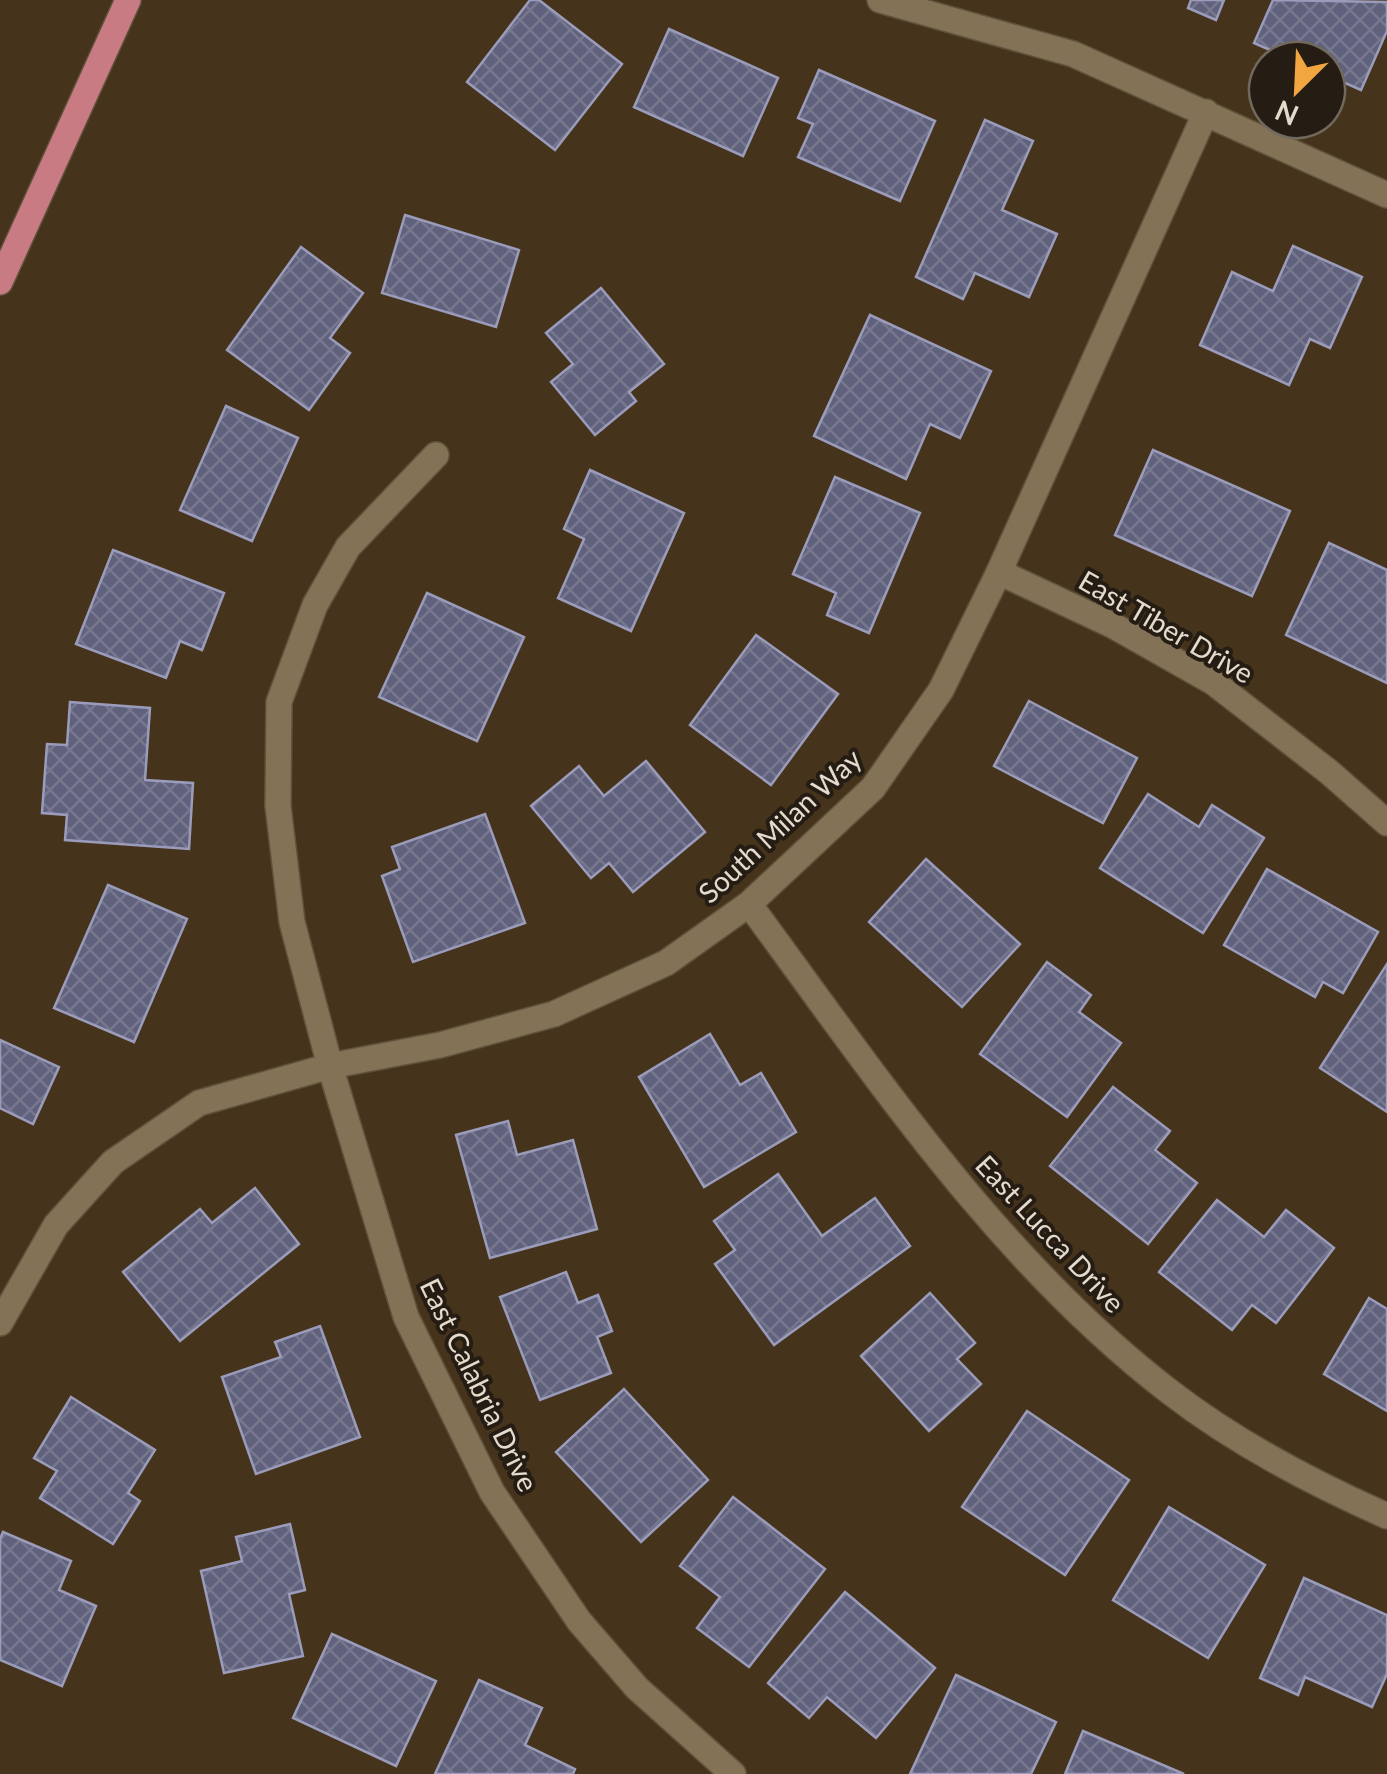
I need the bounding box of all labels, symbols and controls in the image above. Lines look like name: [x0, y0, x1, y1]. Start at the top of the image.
north arrow: [1247, 40, 1347, 140]
text: N: [1270, 94, 1303, 134]
street label: East Tiber Drive: [1073, 563, 1260, 690]
street label: South Milan Way: [691, 741, 868, 909]
street label: East Lucca Drive: [969, 1148, 1132, 1319]
street label: East Calabria Drive: [414, 1272, 546, 1497]

